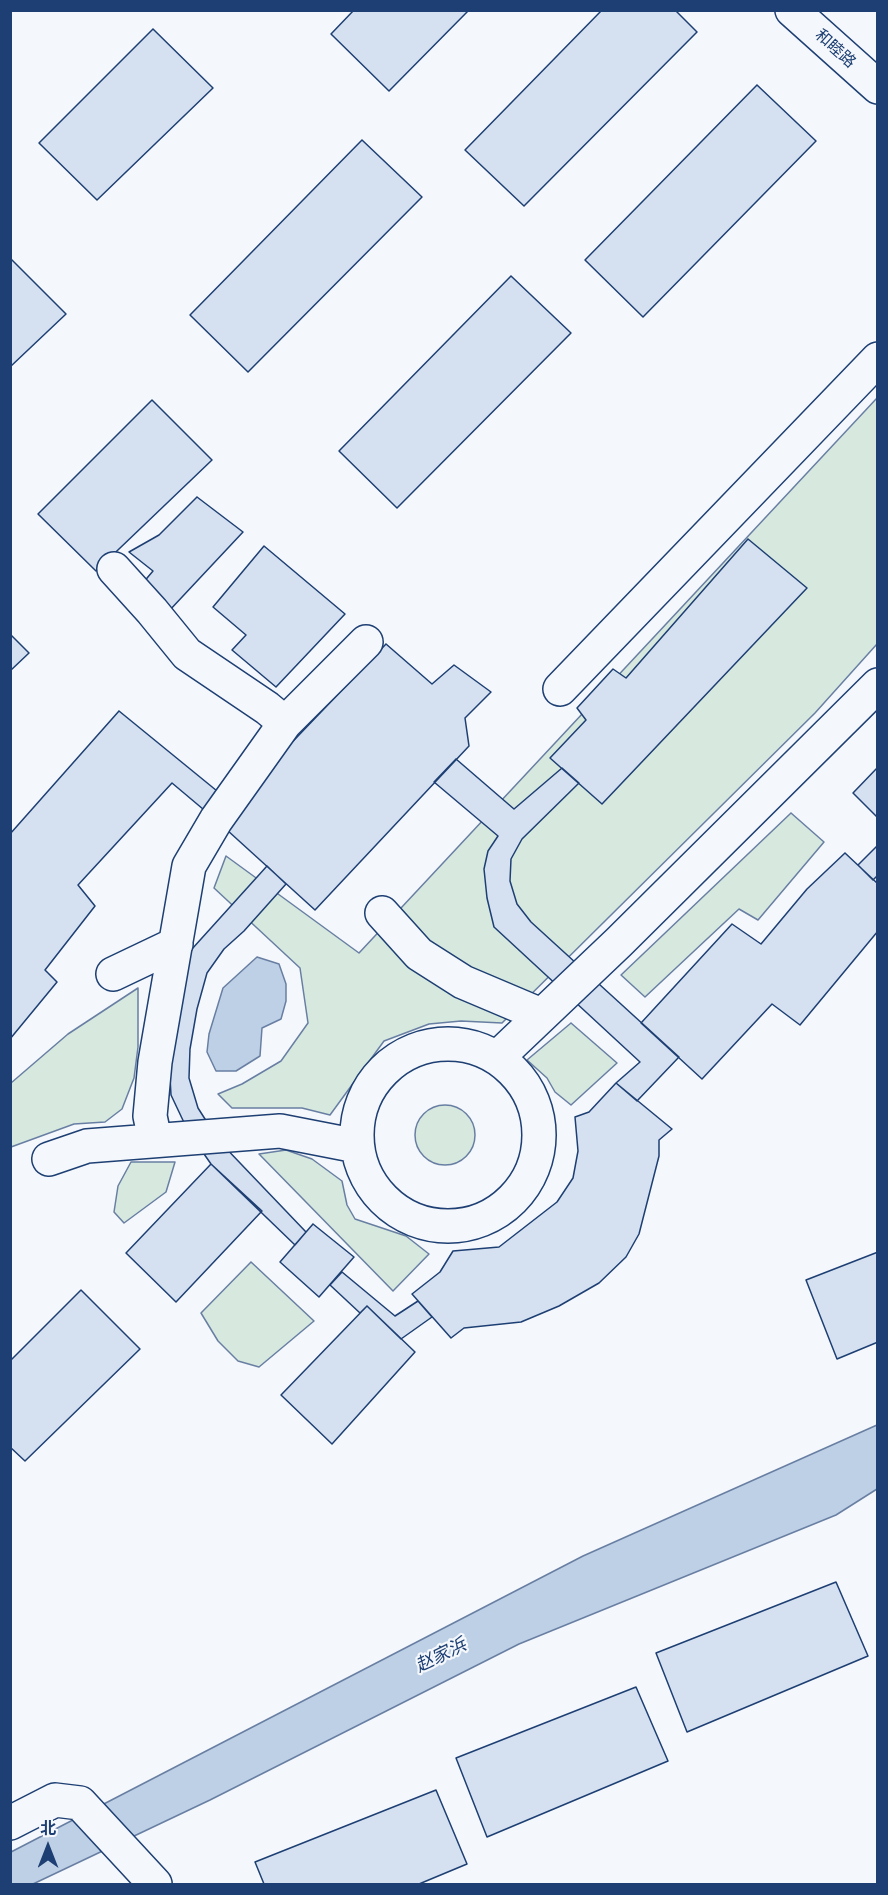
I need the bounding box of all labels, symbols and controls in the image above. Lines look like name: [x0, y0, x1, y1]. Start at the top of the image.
street label: 和睦路: [811, 26, 859, 72]
water label: 赵家浜: [412, 1634, 470, 1678]
north arrow: [18, 1817, 78, 1877]
text: 北: [40, 1820, 56, 1837]

